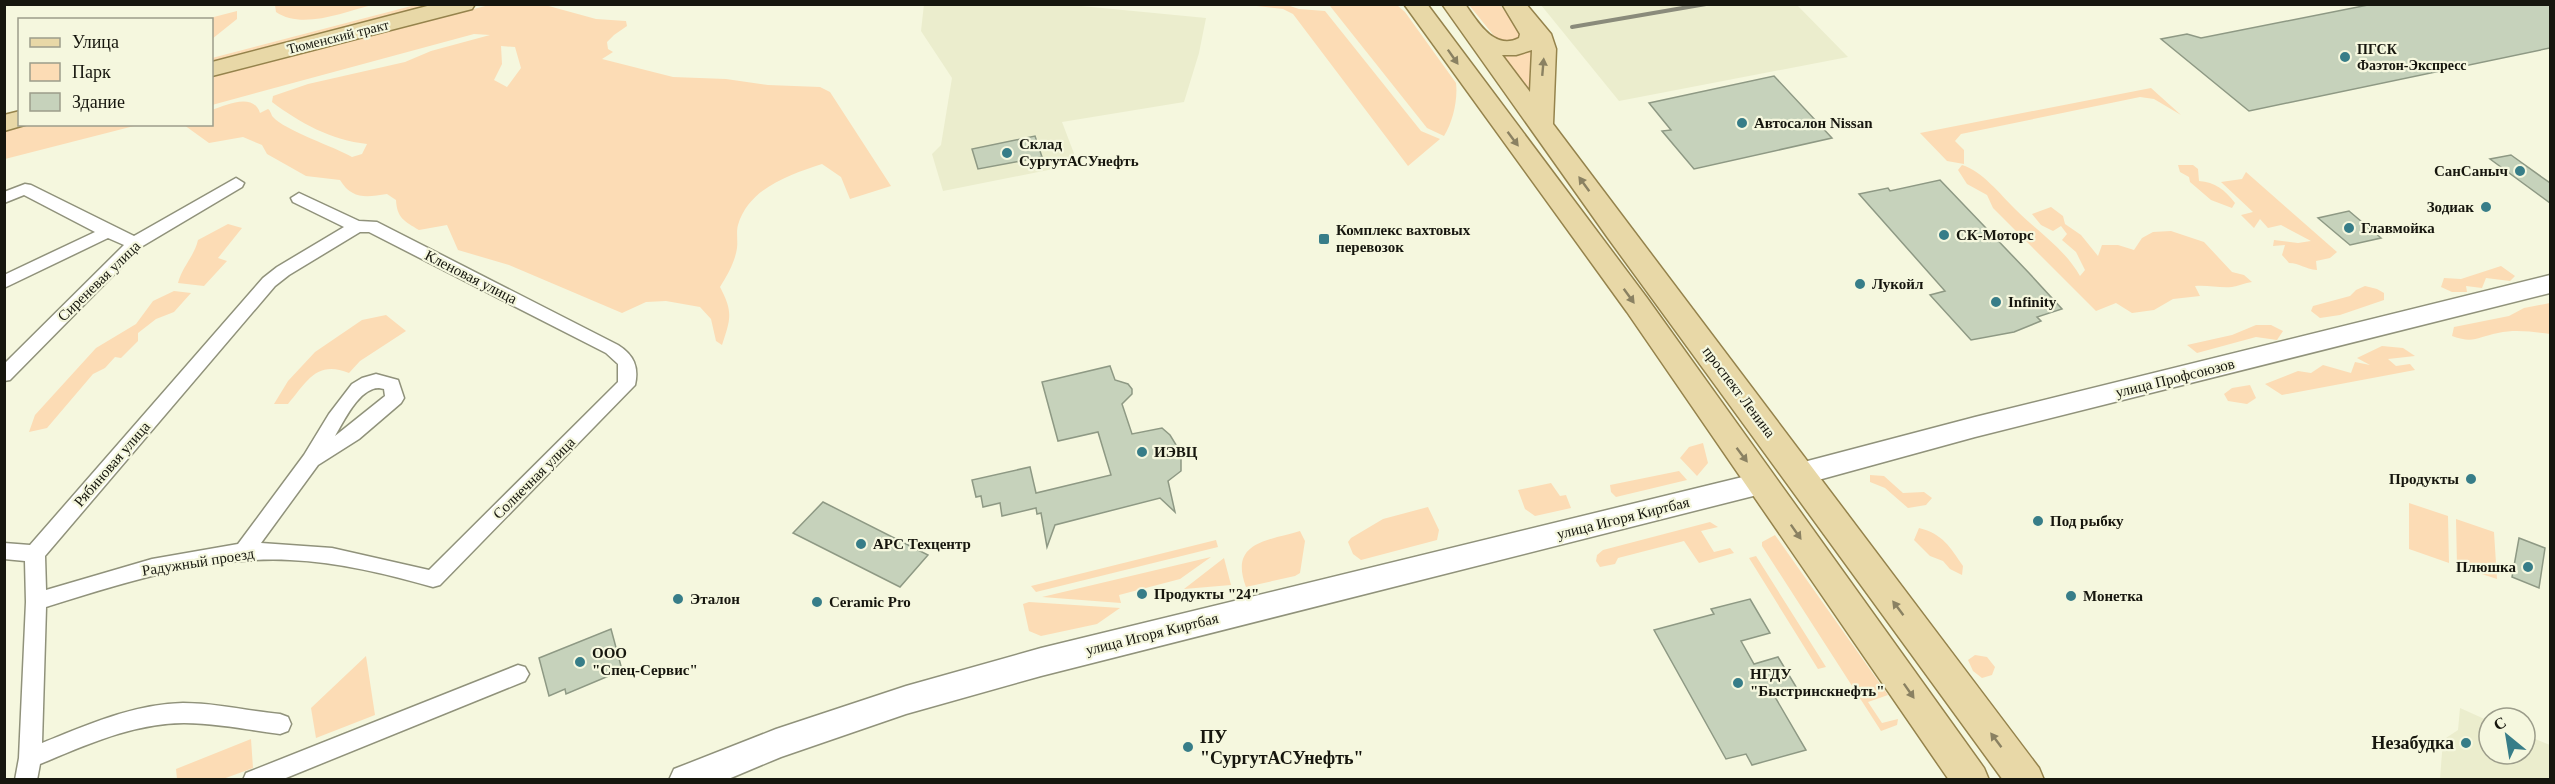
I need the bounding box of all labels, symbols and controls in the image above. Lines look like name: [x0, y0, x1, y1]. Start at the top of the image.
street label: Тюменский тракт: [286, 17, 390, 57]
legend: [18, 18, 213, 126]
text: Улица: [72, 32, 119, 52]
place label: ПГСК Фаэтон-Экспресс: [2357, 42, 2467, 73]
one-way arrow: [1447, 49, 1459, 65]
marker: ПГСК Фаэтон-Экспресс: [2338, 50, 2352, 64]
one-way arrow: [1538, 57, 1547, 76]
text: Парк: [72, 62, 111, 82]
text: Здание: [72, 92, 125, 112]
place label: Автосалон Nissan: [1754, 115, 1873, 131]
marker: Автосалон Nissan: [1735, 116, 1749, 130]
one-way arrow: [1507, 131, 1519, 147]
place label: Склад СургутАСУнефть: [1019, 136, 1139, 169]
marker: Склад СургутАСУнефть: [1000, 146, 1014, 160]
place label: СанСаныч: [2434, 163, 2509, 179]
marker: СанСаныч: [2513, 164, 2527, 178]
one-way arrow: [1579, 177, 1591, 192]
place label: Зодиак: [2427, 199, 2474, 215]
marker: Зодиак: [2479, 200, 2493, 214]
place label: Главмойка: [2361, 220, 2435, 236]
marker: Главмойка: [2342, 221, 2356, 235]
place label: Комплекс вахтовых перевозок: [1336, 222, 1471, 255]
place label: СК-Моторс: [1956, 227, 2034, 243]
marker: СК-Моторс: [1937, 228, 1951, 242]
marker: Комплекс вахтовых перевозок: [1317, 232, 1331, 246]
street label: Сиреневая улица: [55, 237, 144, 324]
street label: Кленовая улица: [422, 247, 520, 307]
place label: Лукойл: [1872, 276, 1924, 292]
marker: Лукойл: [1853, 277, 1867, 291]
one-way arrow: [1623, 288, 1635, 303]
place label: Infinity: [2008, 294, 2057, 310]
marker: Infinity: [1989, 295, 2003, 309]
street label: проспект Ленина: [1700, 343, 1779, 441]
street label: улица Профсоюзов: [2114, 355, 2236, 401]
street label: Рябиновая улица: [71, 418, 153, 510]
street label: Солнечная улица: [490, 434, 578, 522]
place label: ИЭВЦ: [1154, 444, 1198, 460]
marker: ИЭВЦ: [1135, 445, 1149, 459]
one-way arrow: [1735, 447, 1748, 463]
place label: Продукты: [2389, 471, 2459, 487]
marker: Продукты: [2464, 472, 2478, 486]
street label: улица Игоря Киртбая: [1555, 494, 1691, 542]
place label: Под рыбку: [2050, 513, 2124, 529]
marker: Под рыбку: [2031, 514, 2045, 528]
one-way arrow: [1790, 523, 1802, 539]
place label: АРС Техцентр: [873, 536, 971, 552]
marker: АРС Техцентр: [854, 537, 868, 551]
street label: Радужный проезд: [141, 545, 256, 579]
place label: Плюшка: [2456, 559, 2516, 575]
marker: Плюшка: [2521, 560, 2535, 574]
place label: Продукты "24": [1154, 586, 1259, 602]
marker: Продукты "24": [1135, 587, 1149, 601]
place label: Монетка: [2083, 588, 2144, 604]
marker: Монетка: [2064, 589, 2078, 603]
place label: Эталон: [690, 591, 740, 607]
marker: Эталон: [671, 592, 685, 606]
place label: Ceramic Pro: [829, 594, 911, 610]
marker: Ceramic Pro: [810, 595, 824, 609]
one-way arrow: [1892, 601, 1904, 617]
street label: улица Игоря Киртбая: [1084, 610, 1220, 658]
place label: ООО "Спец-Сервис": [592, 645, 698, 678]
marker: ООО "Спец-Сервис": [573, 655, 587, 669]
place label: НГДУ "Быстринскнефть": [1750, 666, 1885, 699]
marker: НГДУ "Быстринскнефть": [1731, 676, 1745, 690]
one-way arrow: [1902, 683, 1914, 698]
north arrow: [2477, 706, 2537, 766]
text: С: [2490, 713, 2509, 734]
place label: ПУ "СургутАСУнефть": [1200, 727, 1364, 768]
one-way arrow: [1990, 733, 2002, 749]
place label: Незабудка: [2371, 733, 2454, 753]
marker: Незабудка: [2459, 736, 2473, 750]
marker: ПУ "СургутАСУнефть": [1181, 740, 1195, 754]

